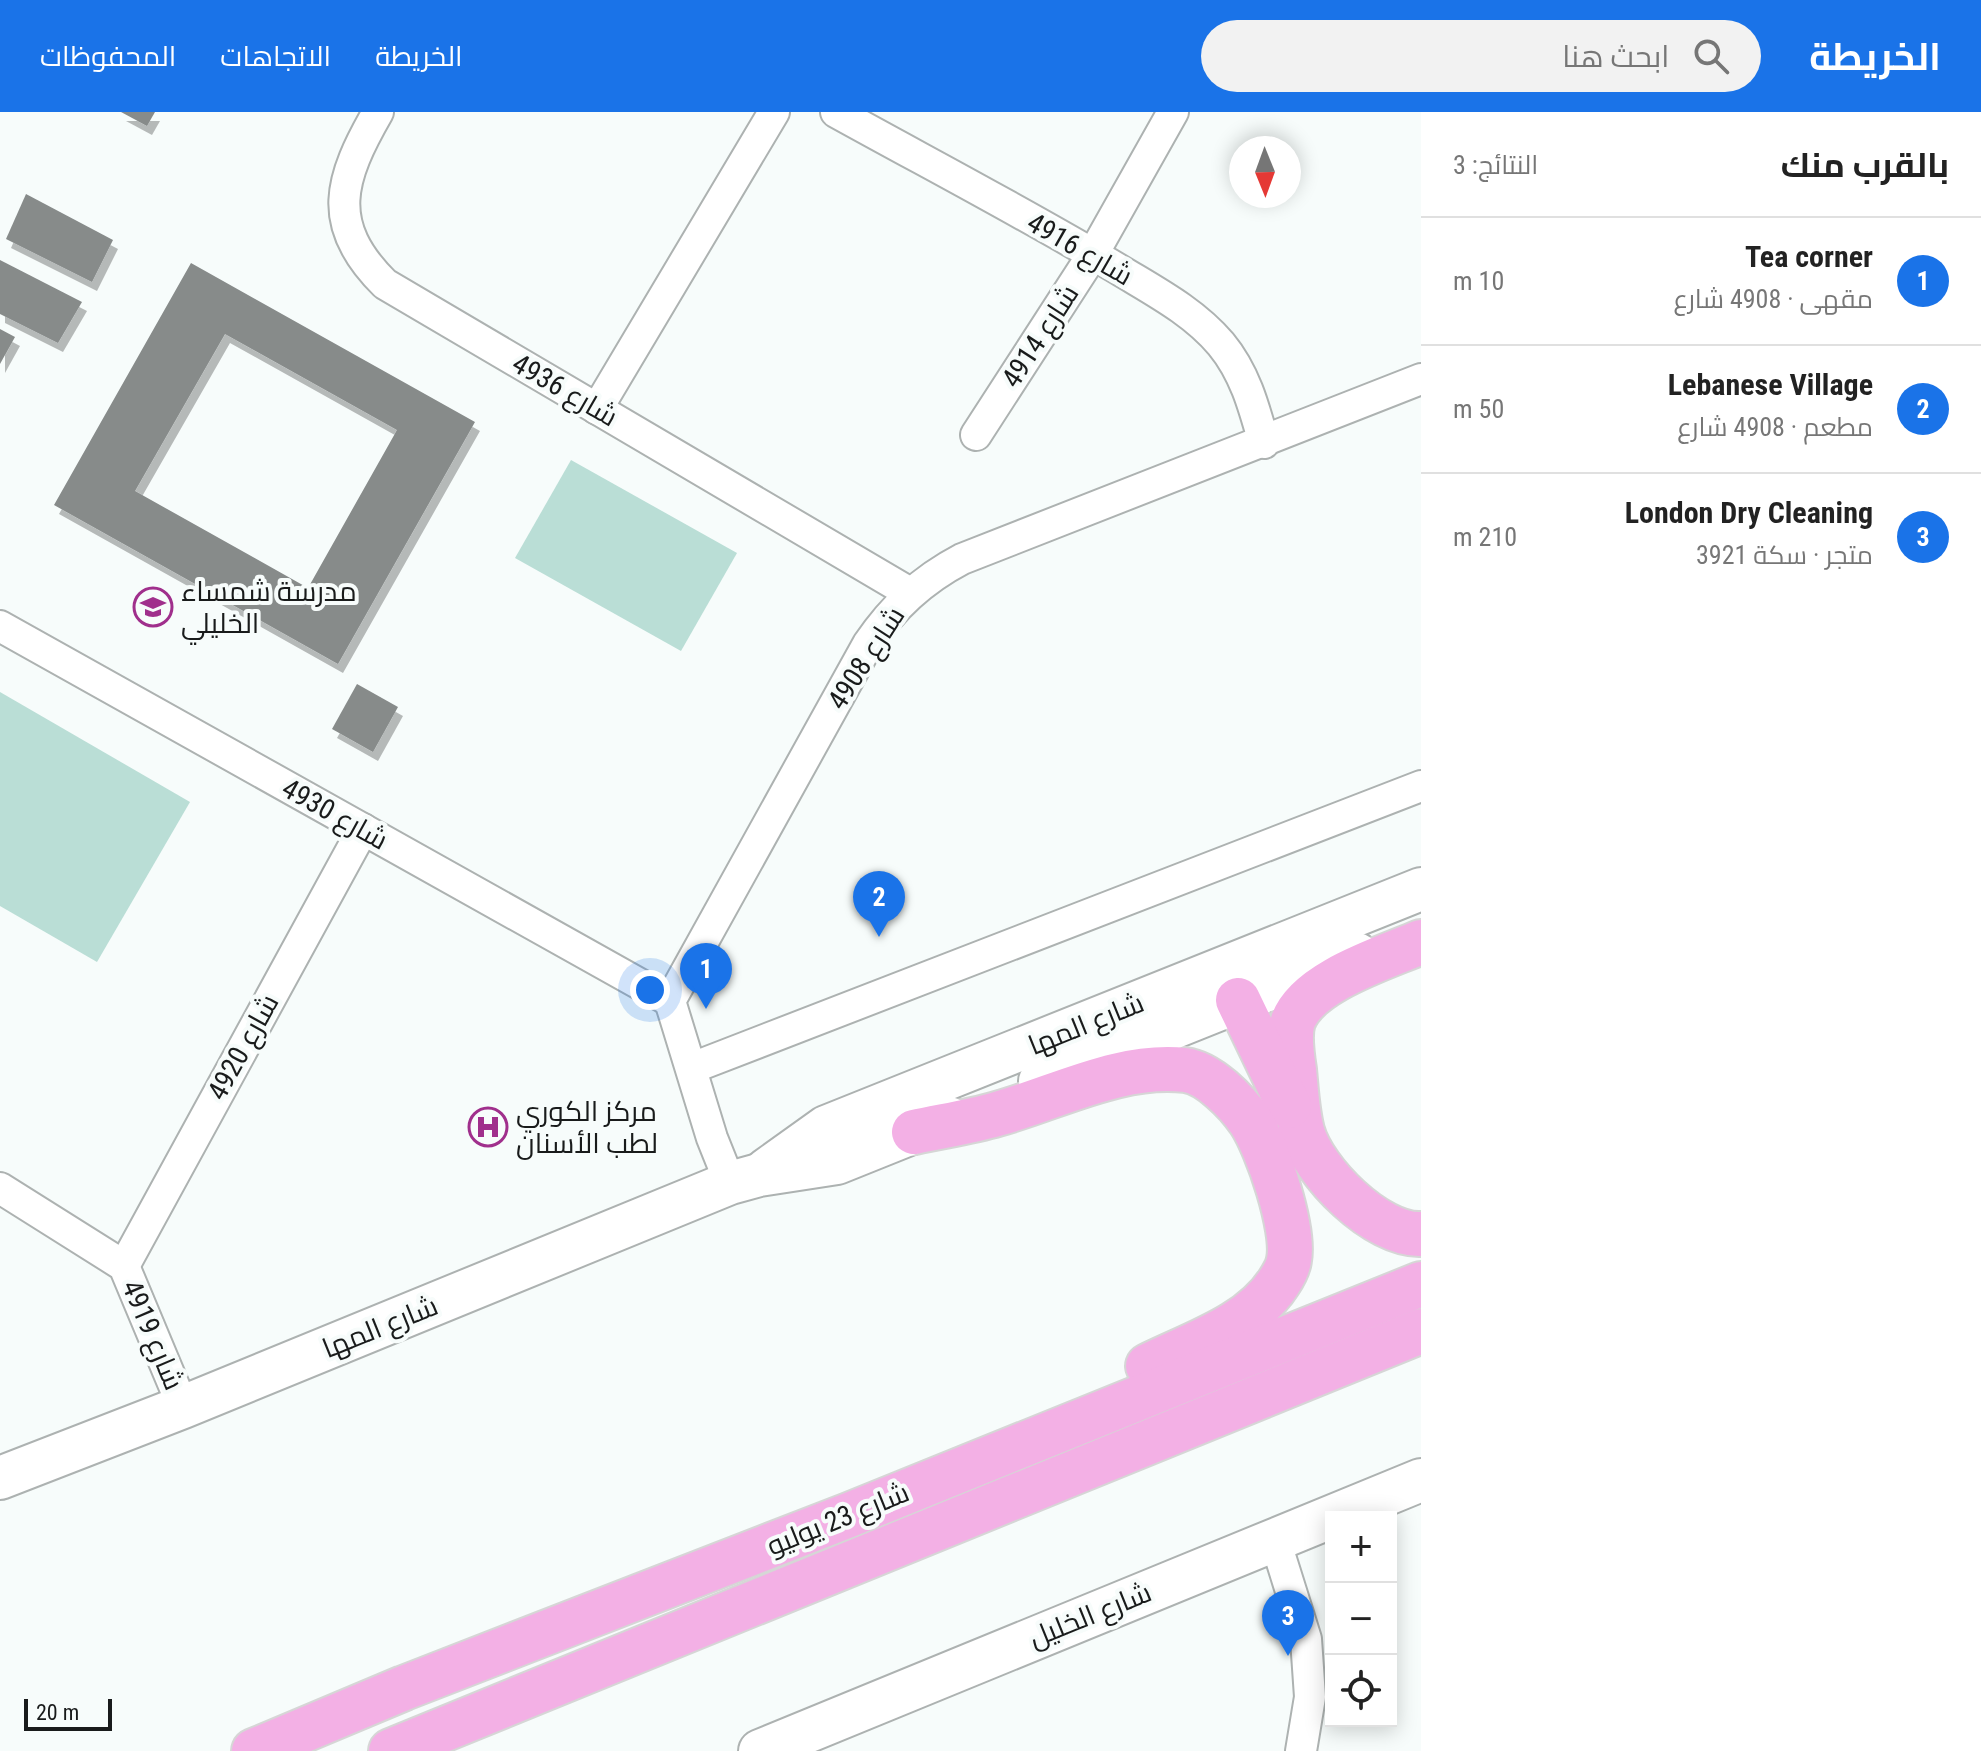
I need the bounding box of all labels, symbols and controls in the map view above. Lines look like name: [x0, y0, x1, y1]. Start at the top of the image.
search box: [1201, 20, 1761, 92]
icon: search: [1689, 34, 1733, 78]
text: الخريطة: [1809, 35, 1941, 79]
text: ابحث هنا: [1562, 39, 1669, 74]
text: المحفوظات: [40, 40, 176, 73]
text: الاتجاهات: [220, 40, 331, 73]
text: الخريطة: [375, 40, 463, 73]
north arrow: [1229, 136, 1301, 208]
text: بالقرب منك: [1781, 145, 1949, 185]
text: النتائج: 3: [1453, 150, 1538, 180]
street label: 4916 شارع: [1021, 206, 1138, 294]
text: Tea corner: [1745, 239, 1873, 274]
text: 10 m: [1453, 266, 1504, 296]
text: 1: [1916, 266, 1930, 296]
street label: 4914 شارع: [995, 278, 1087, 395]
text: مقهى · 4908 شارع: [1674, 284, 1873, 314]
street label: 4936 شارع: [506, 347, 623, 435]
text: Lebanese Village: [1668, 367, 1873, 402]
text: 50 m: [1453, 394, 1504, 424]
text: 2: [1916, 394, 1930, 424]
text: مطعم · 4908 شارع: [1677, 412, 1873, 442]
text: London Dry Cleaning: [1625, 495, 1873, 530]
text: 210 m: [1453, 522, 1517, 552]
text: 3: [1916, 522, 1930, 552]
text: متجر · سكة 3921: [1696, 540, 1873, 570]
place label: مدرسة شمساء الخليلي: [181, 575, 357, 645]
school or university icon: مدرسة شمساء الخليلي: [132, 586, 174, 628]
street label: 4908 شارع: [821, 600, 913, 717]
street label: 4930 شارع: [275, 771, 394, 858]
pin: 2: [853, 871, 905, 937]
pin: 1: [680, 943, 732, 1009]
your location: [630, 970, 670, 1010]
street label: شارع المها: [1023, 986, 1149, 1064]
street label: 4920 شارع: [200, 988, 287, 1107]
place label: مركز الكوري لطب الأسنان: [516, 1095, 658, 1160]
hospital icon: مركز الكوري لطب الأسنان: [467, 1106, 509, 1148]
street label: 4919 شارع: [113, 1275, 191, 1396]
street label: شارع المها: [317, 1289, 443, 1367]
street label: شارع 23 يوليو: [762, 1476, 915, 1564]
map controls: [1325, 1511, 1397, 1727]
button: +: [1325, 1511, 1397, 1583]
street label: شارع الخليل: [1024, 1576, 1157, 1656]
button: −: [1325, 1583, 1397, 1655]
pin: 3: [1262, 1590, 1314, 1656]
button: locate: [1325, 1655, 1397, 1727]
scale bar: [24, 1695, 112, 1731]
text: 20 m: [36, 1700, 79, 1725]

